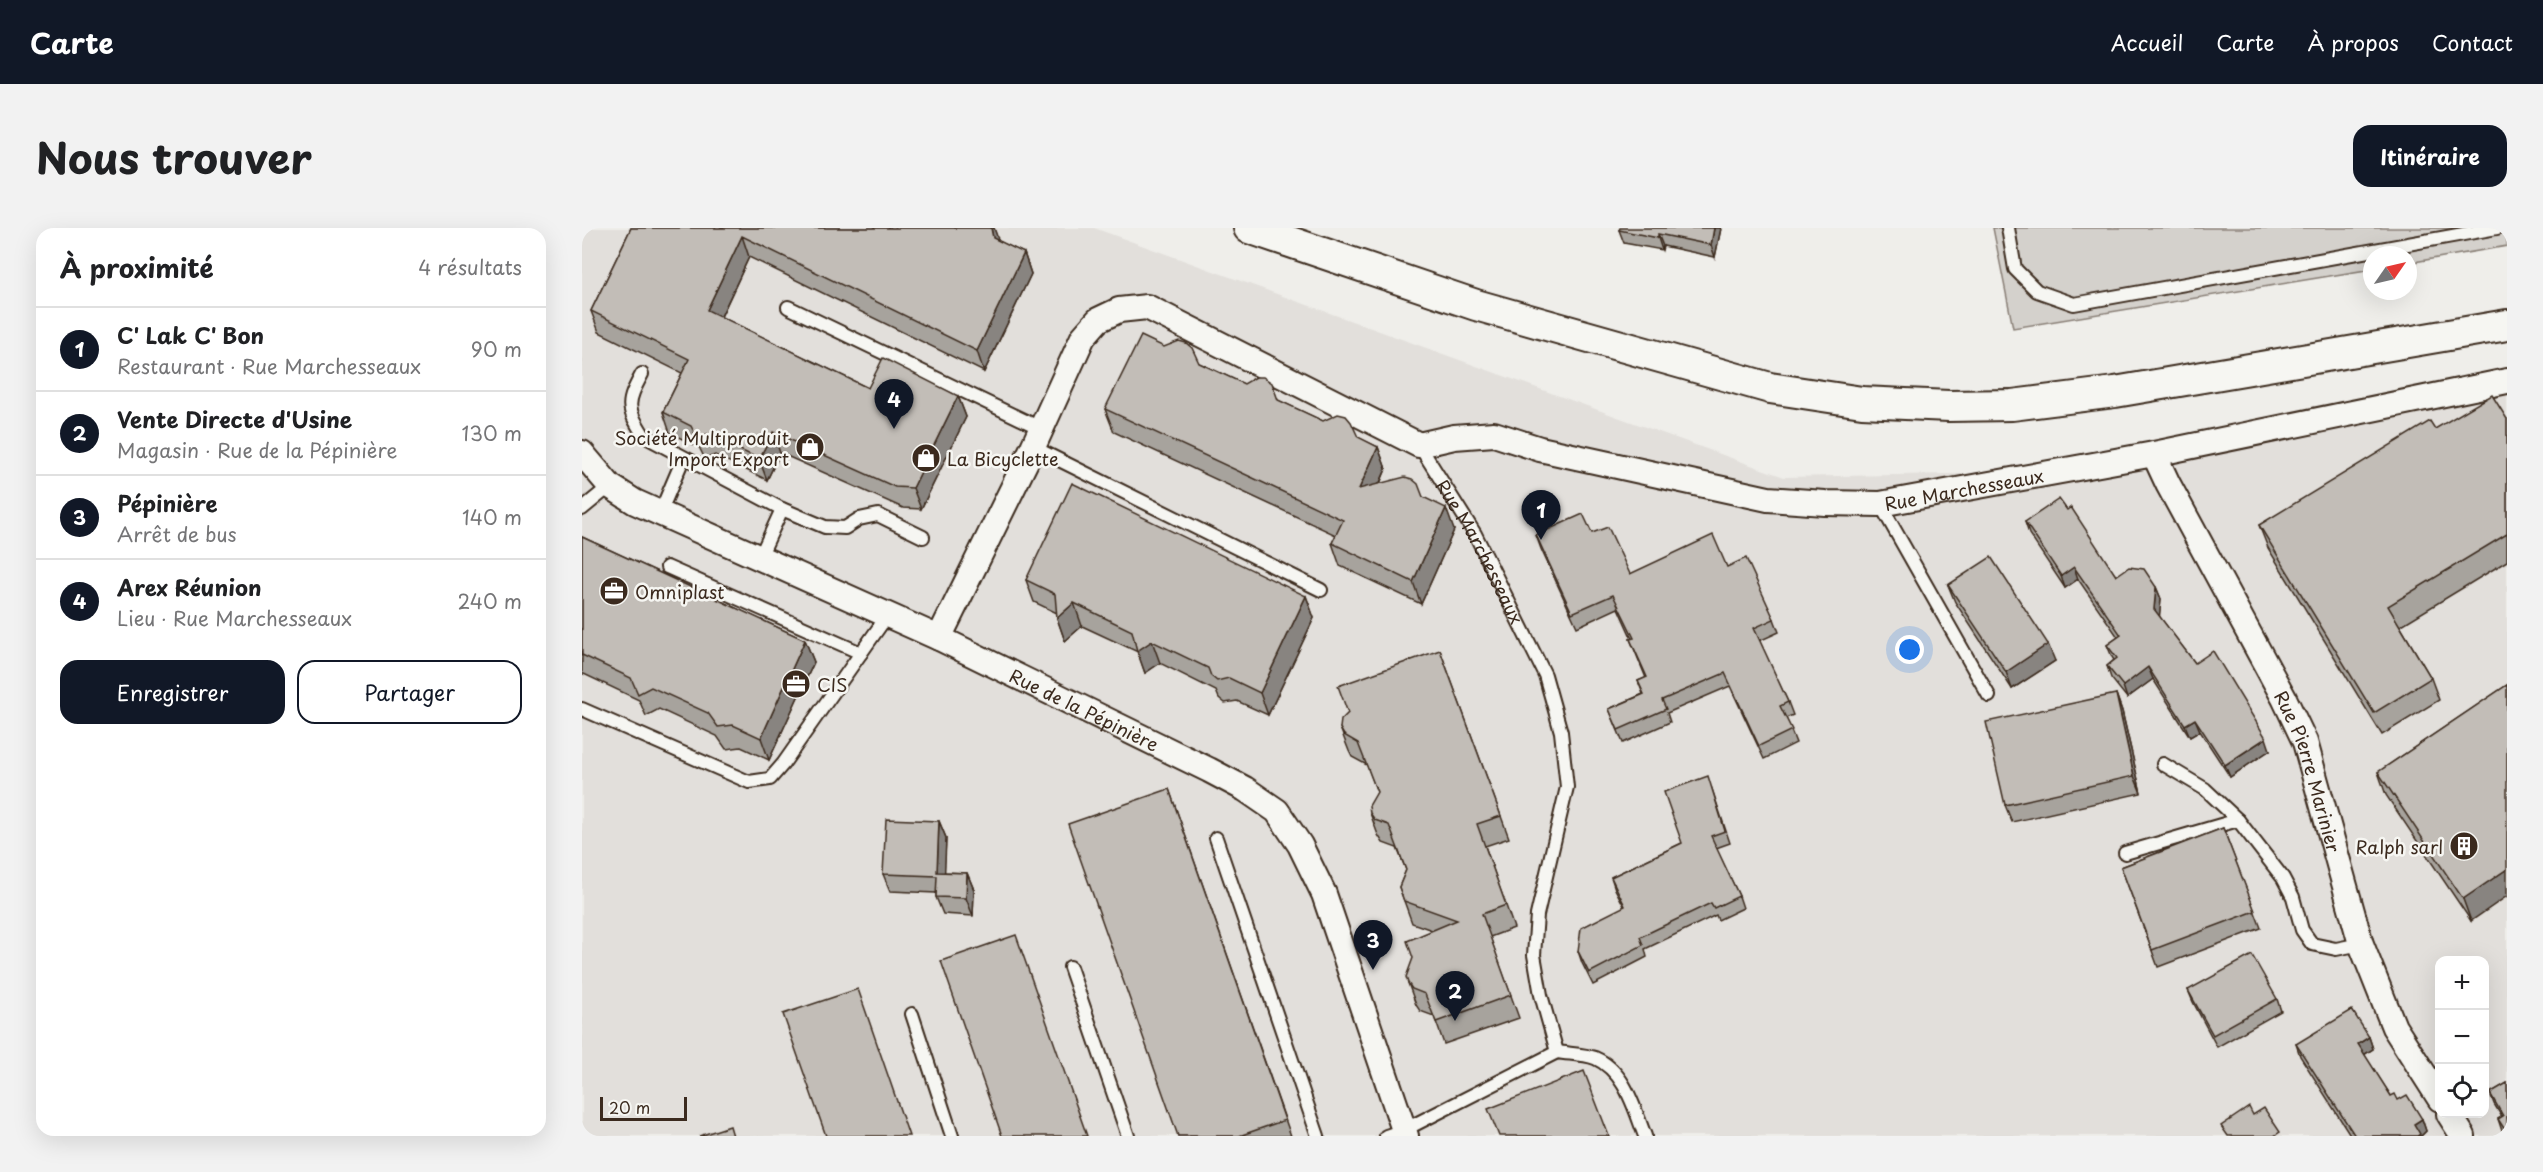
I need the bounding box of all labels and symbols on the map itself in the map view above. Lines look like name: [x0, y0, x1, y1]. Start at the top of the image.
north arrow: [2363, 246, 2417, 300]
pin: 4: [874, 380, 914, 429]
place label: Société Multiproduit Import Export: [615, 424, 789, 472]
shop icon: Société Multiproduit Import Export: [794, 431, 826, 463]
shop icon: La Bicyclette: [910, 442, 942, 474]
place label: La Bicyclette: [947, 445, 1058, 472]
street label: Rue Marchesseaux: [1882, 461, 2046, 516]
street label: Rue Marchesseaux: [1430, 474, 1531, 628]
pin: 1: [1522, 490, 1560, 540]
office icon: Omniplast: [598, 575, 630, 607]
place label: Omniplast: [635, 578, 724, 605]
your location: [1895, 635, 1924, 664]
street label: Rue de la Pépinière: [1005, 661, 1164, 757]
office icon: CIS: [780, 668, 812, 700]
place label: CIS: [817, 671, 847, 698]
street label: Rue Pierre Marinier: [2269, 685, 2349, 856]
building icon: Ralph sarl: [2448, 830, 2480, 862]
place label: Ralph sarl: [2356, 833, 2443, 860]
pin: 3: [1354, 920, 1392, 970]
pin: 2: [1436, 972, 1474, 1021]
scale bar: [600, 1094, 687, 1122]

